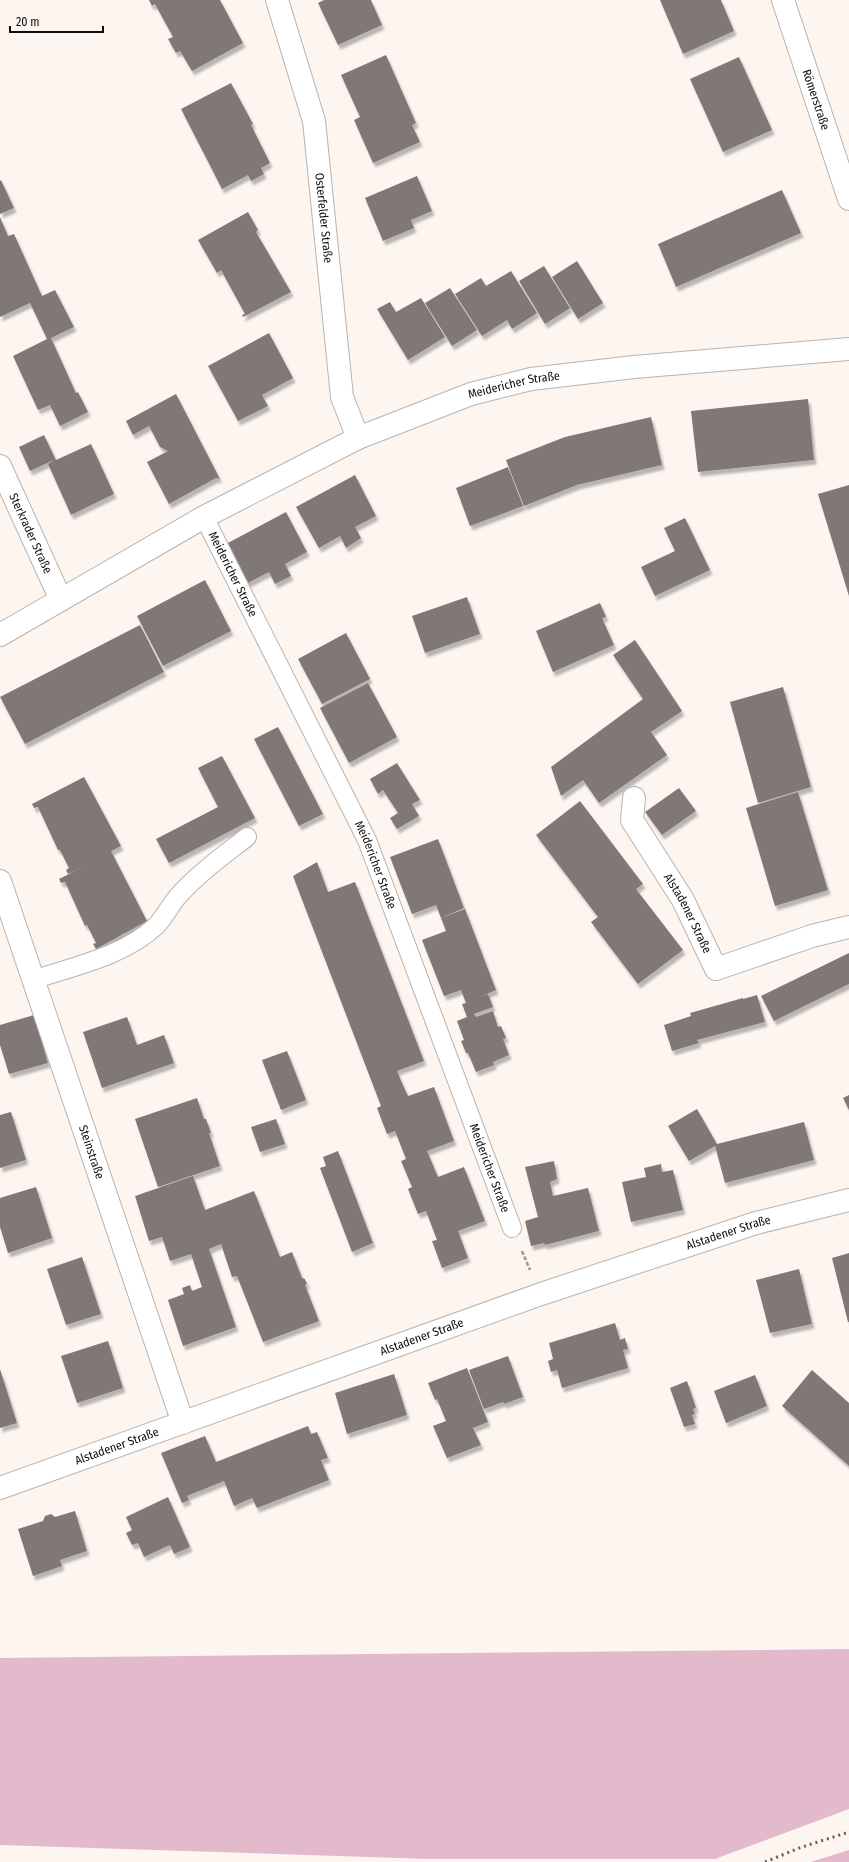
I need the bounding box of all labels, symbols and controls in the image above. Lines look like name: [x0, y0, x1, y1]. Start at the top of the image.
scale bar: [10, 8, 103, 34]
text: 20 m: [16, 15, 40, 29]
street label: Römerstraße: [799, 68, 833, 132]
street label: Osterfelder Straße: [312, 172, 335, 264]
street label: Meidericher Straße: [467, 369, 561, 401]
street label: Sterkrader Straße: [6, 491, 55, 576]
street label: Meidericher Straße: [206, 529, 260, 619]
street label: Meidericher Straße: [351, 818, 399, 911]
street label: Alstadener Straße: [661, 871, 714, 955]
street label: Meidericher Straße: [467, 1122, 513, 1214]
street label: Steinstraße: [76, 1123, 107, 1181]
street label: Alstadener Straße: [684, 1213, 772, 1253]
street label: Alstadener Straße: [378, 1315, 466, 1358]
street label: Alstadener Straße: [73, 1425, 161, 1468]

